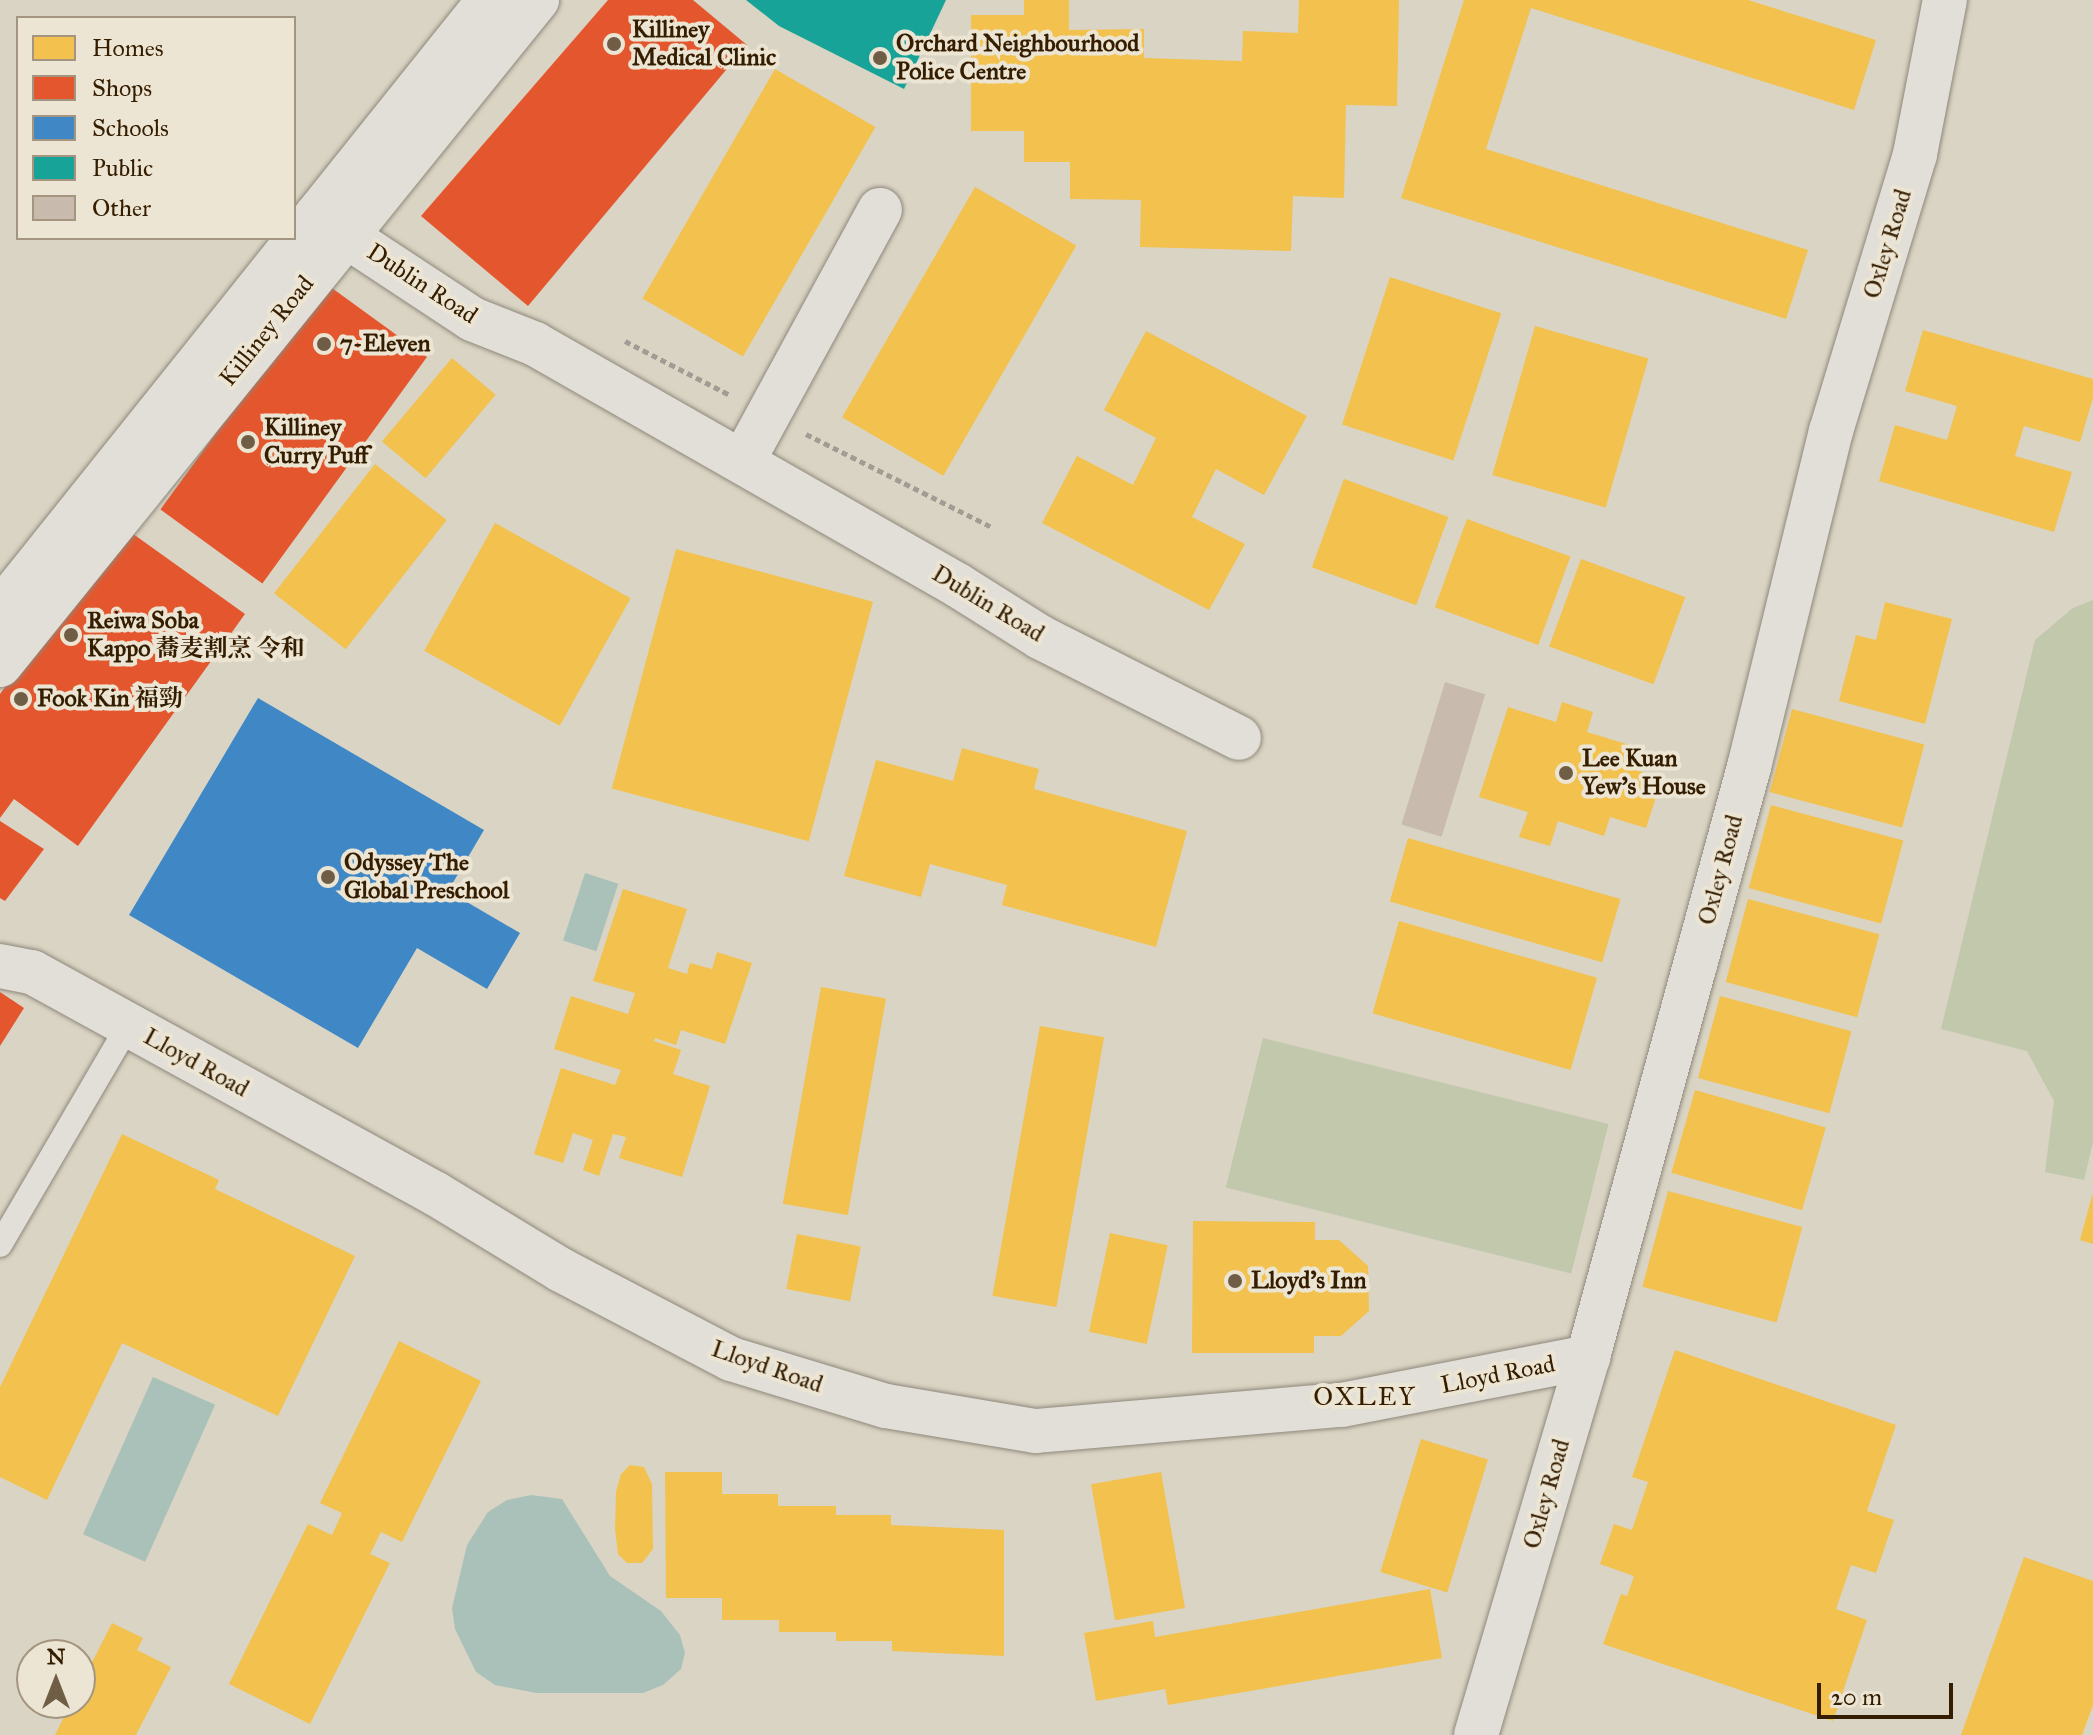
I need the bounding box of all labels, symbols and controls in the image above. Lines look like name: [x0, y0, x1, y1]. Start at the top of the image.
legend: [16, 16, 296, 240]
place label: Killiney Medical Clinic: [632, 16, 776, 72]
place label: Orchard Neighbourhood Police Centre: [896, 30, 1139, 86]
text: Homes: [92, 33, 164, 63]
marker: Killiney Medical Clinic: [603, 33, 625, 55]
marker: Orchard Neighbourhood Police Centre: [871, 49, 889, 67]
text: Shops: [92, 73, 152, 103]
text: Schools: [92, 113, 169, 143]
text: Public: [92, 153, 153, 183]
street label: Oxley Road: [1858, 186, 1918, 302]
text: Other: [92, 193, 151, 223]
street label: Dublin Road: [361, 238, 483, 330]
street label: Killiney Road: [214, 270, 320, 392]
place label: 7-Eleven: [340, 330, 430, 358]
marker: 7-Eleven: [315, 335, 333, 353]
place label: Killiney Curry Puff: [264, 414, 368, 470]
marker: Killiney Curry Puff: [239, 433, 257, 451]
street label: Dublin Road: [927, 559, 1049, 649]
place label: Reiwa Soba Kappo 蕎麦割烹 令和: [87, 607, 305, 663]
marker: Reiwa Soba Kappo 蕎麦割烹 令和: [62, 626, 80, 644]
place label: Fook Kin 福勁: [37, 685, 183, 713]
marker: Fook Kin 福勁: [12, 690, 30, 708]
place label: Lee Kuan Yew's House: [1582, 745, 1706, 801]
marker: Lee Kuan Yew's House: [1557, 764, 1575, 782]
street label: Oxley Road: [1692, 812, 1750, 928]
place label: Odyssey The Global Preschool: [344, 849, 509, 905]
marker: Odyssey The Global Preschool: [319, 868, 337, 886]
street label: Lloyd Road: [138, 1022, 254, 1104]
place label: Lloyd's Inn: [1251, 1267, 1366, 1295]
marker: Lloyd's Inn: [1226, 1272, 1244, 1290]
street label: Lloyd Road: [708, 1335, 826, 1399]
street label: Lloyd Road: [1438, 1350, 1558, 1400]
district label: OXLEY: [1313, 1381, 1417, 1413]
street label: Oxley Road: [1518, 1436, 1576, 1552]
north arrow: [16, 1639, 96, 1719]
text: N: [47, 1643, 65, 1670]
scale bar: [1821, 1667, 1957, 1717]
text: 20 m: [1831, 1682, 1882, 1712]

